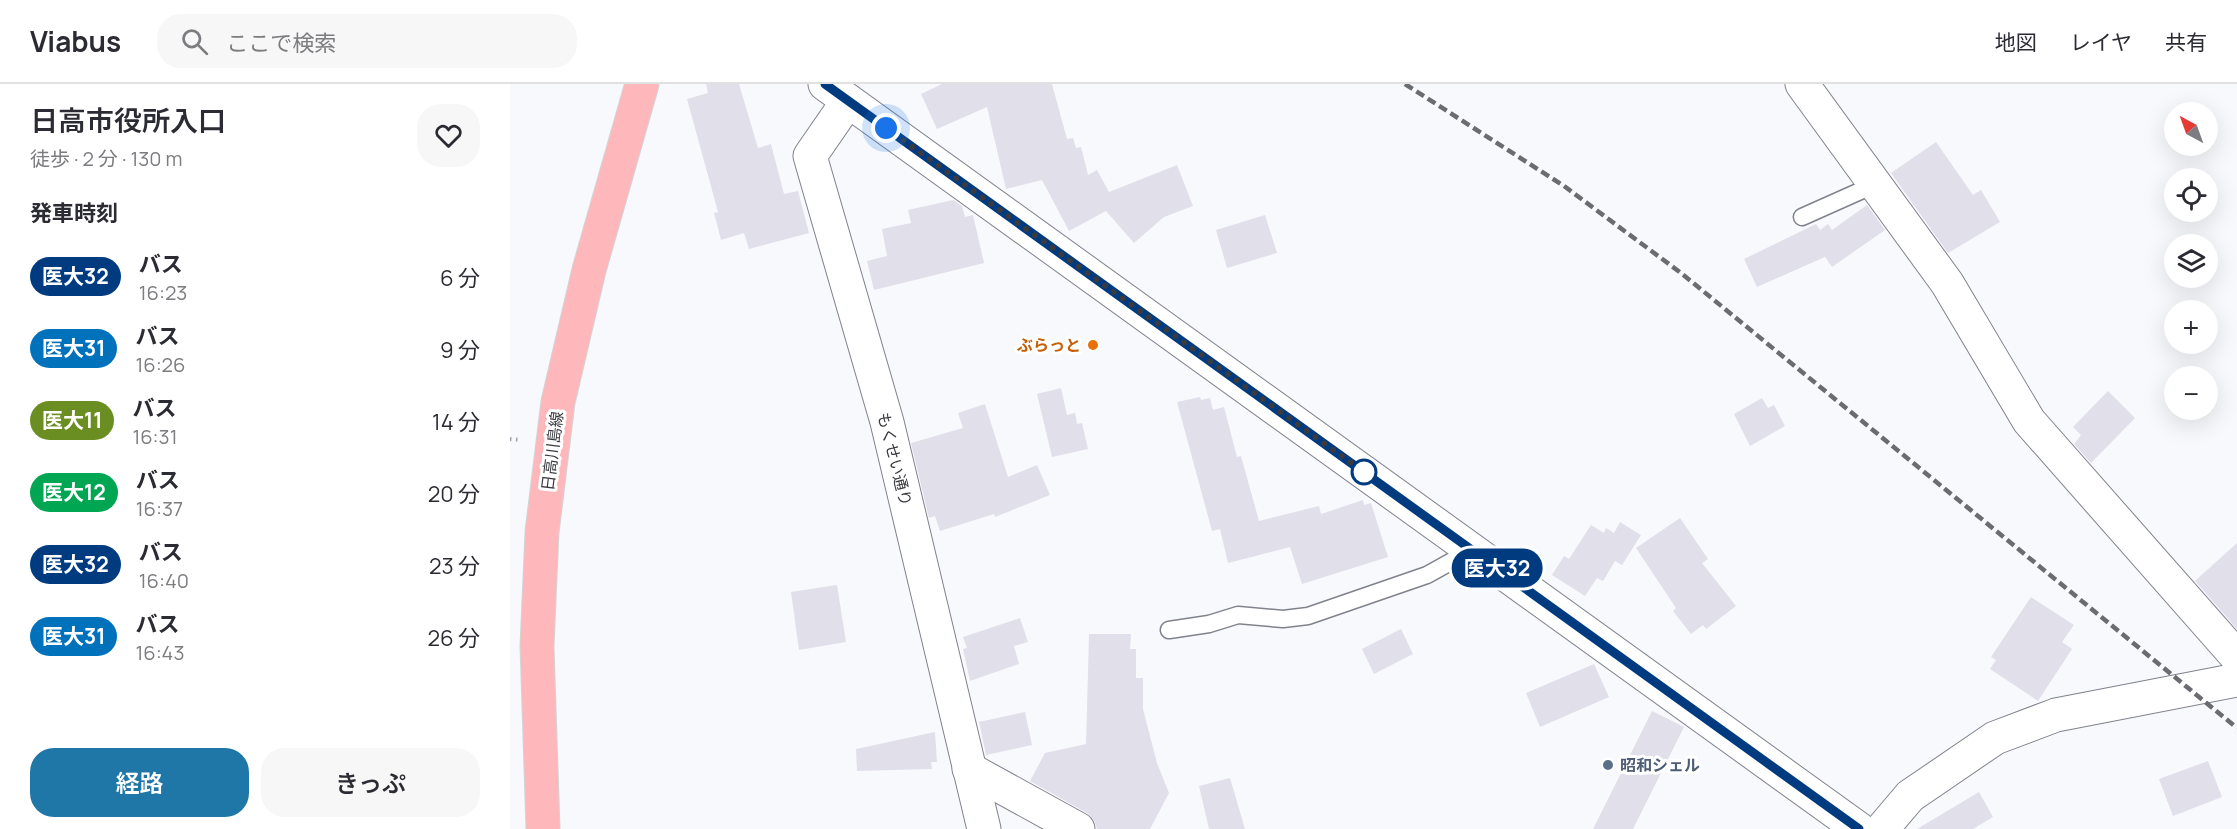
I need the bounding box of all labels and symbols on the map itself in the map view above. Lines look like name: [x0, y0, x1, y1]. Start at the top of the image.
north arrow: [2164, 102, 2218, 156]
your location: [871, 113, 901, 143]
place label: ぶらっと: [1017, 334, 1081, 356]
marker: ぶらっと: [1086, 338, 1100, 352]
street label: 日高川島線: [536, 410, 568, 492]
street label: もくせい通り: [873, 410, 917, 508]
unlabelled marker: [1351, 459, 1377, 485]
line badge: 医大32: [1455, 548, 1539, 588]
place label: 昭和シェル: [1620, 754, 1700, 776]
marker: 昭和シェル: [1601, 758, 1615, 772]

